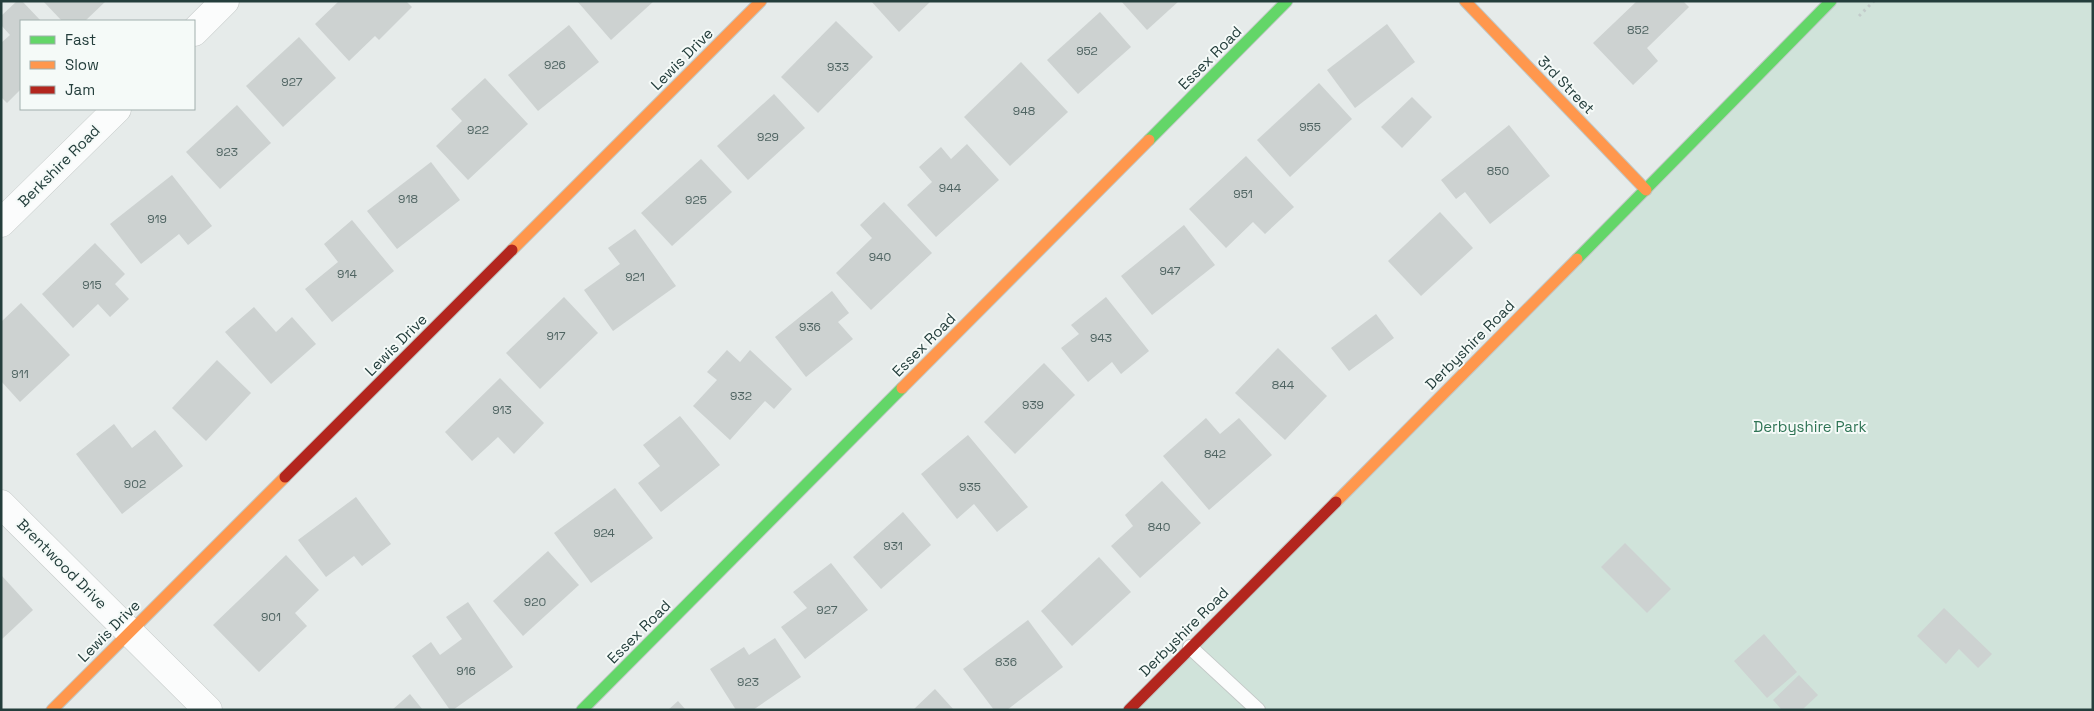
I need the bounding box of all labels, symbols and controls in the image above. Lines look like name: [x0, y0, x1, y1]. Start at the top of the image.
legend: [20, 20, 195, 110]
street label: Essex Road: [1174, 22, 1245, 93]
house number: 852: [1627, 22, 1649, 38]
street label: Lewis Drive: [647, 23, 717, 94]
text: Fast: [65, 30, 96, 49]
house number: 952: [1076, 43, 1098, 59]
street label: 3rd Street: [1534, 52, 1599, 118]
text: Slow: [65, 55, 99, 74]
house number: 926: [544, 57, 566, 73]
house number: 933: [827, 59, 849, 75]
house number: 927: [281, 74, 303, 90]
text: Jam: [65, 80, 95, 99]
house number: 948: [1013, 103, 1035, 119]
house number: 955: [1299, 119, 1321, 135]
street label: Berkshire Road: [14, 121, 104, 211]
house number: 922: [467, 122, 489, 138]
house number: 929: [757, 129, 779, 145]
house number: 923: [216, 144, 238, 160]
house number: 850: [1487, 163, 1509, 179]
house number: 944: [939, 180, 962, 196]
house number: 951: [1233, 186, 1253, 202]
house number: 918: [398, 191, 418, 207]
house number: 925: [685, 192, 707, 208]
house number: 919: [147, 211, 167, 227]
house number: 940: [869, 249, 891, 265]
house number: 947: [1159, 263, 1181, 279]
house number: 914: [337, 266, 357, 282]
house number: 921: [625, 269, 645, 285]
house number: 915: [82, 277, 102, 293]
street label: Derbyshire Road: [1421, 296, 1518, 393]
street label: Lewis Drive: [361, 309, 431, 380]
street label: Essex Road: [888, 309, 959, 380]
house number: 936: [799, 319, 821, 335]
house number: 917: [546, 328, 566, 344]
house number: 943: [1090, 330, 1112, 346]
house number: 911: [11, 366, 29, 382]
house number: 844: [1272, 377, 1295, 393]
house number: 932: [730, 388, 752, 404]
house number: 939: [1022, 397, 1044, 413]
house number: 913: [492, 402, 512, 418]
park label: Derbyshire Park: [1753, 417, 1867, 436]
house number: 842: [1204, 446, 1226, 462]
house number: 902: [124, 476, 146, 492]
house number: 935: [959, 479, 981, 495]
street label: Brentwood Drive: [13, 515, 112, 613]
house number: 840: [1148, 519, 1170, 535]
house number: 924: [593, 525, 615, 541]
house number: 931: [883, 538, 903, 554]
street label: Derbyshire Road: [1135, 583, 1232, 680]
house number: 920: [524, 594, 546, 610]
street label: Lewis Drive: [74, 595, 144, 666]
street label: Essex Road: [603, 596, 674, 667]
house number: 927: [816, 602, 838, 618]
house number: 901: [261, 609, 281, 625]
house number: 836: [995, 654, 1017, 670]
house number: 916: [456, 663, 476, 679]
house number: 923: [737, 674, 759, 690]

